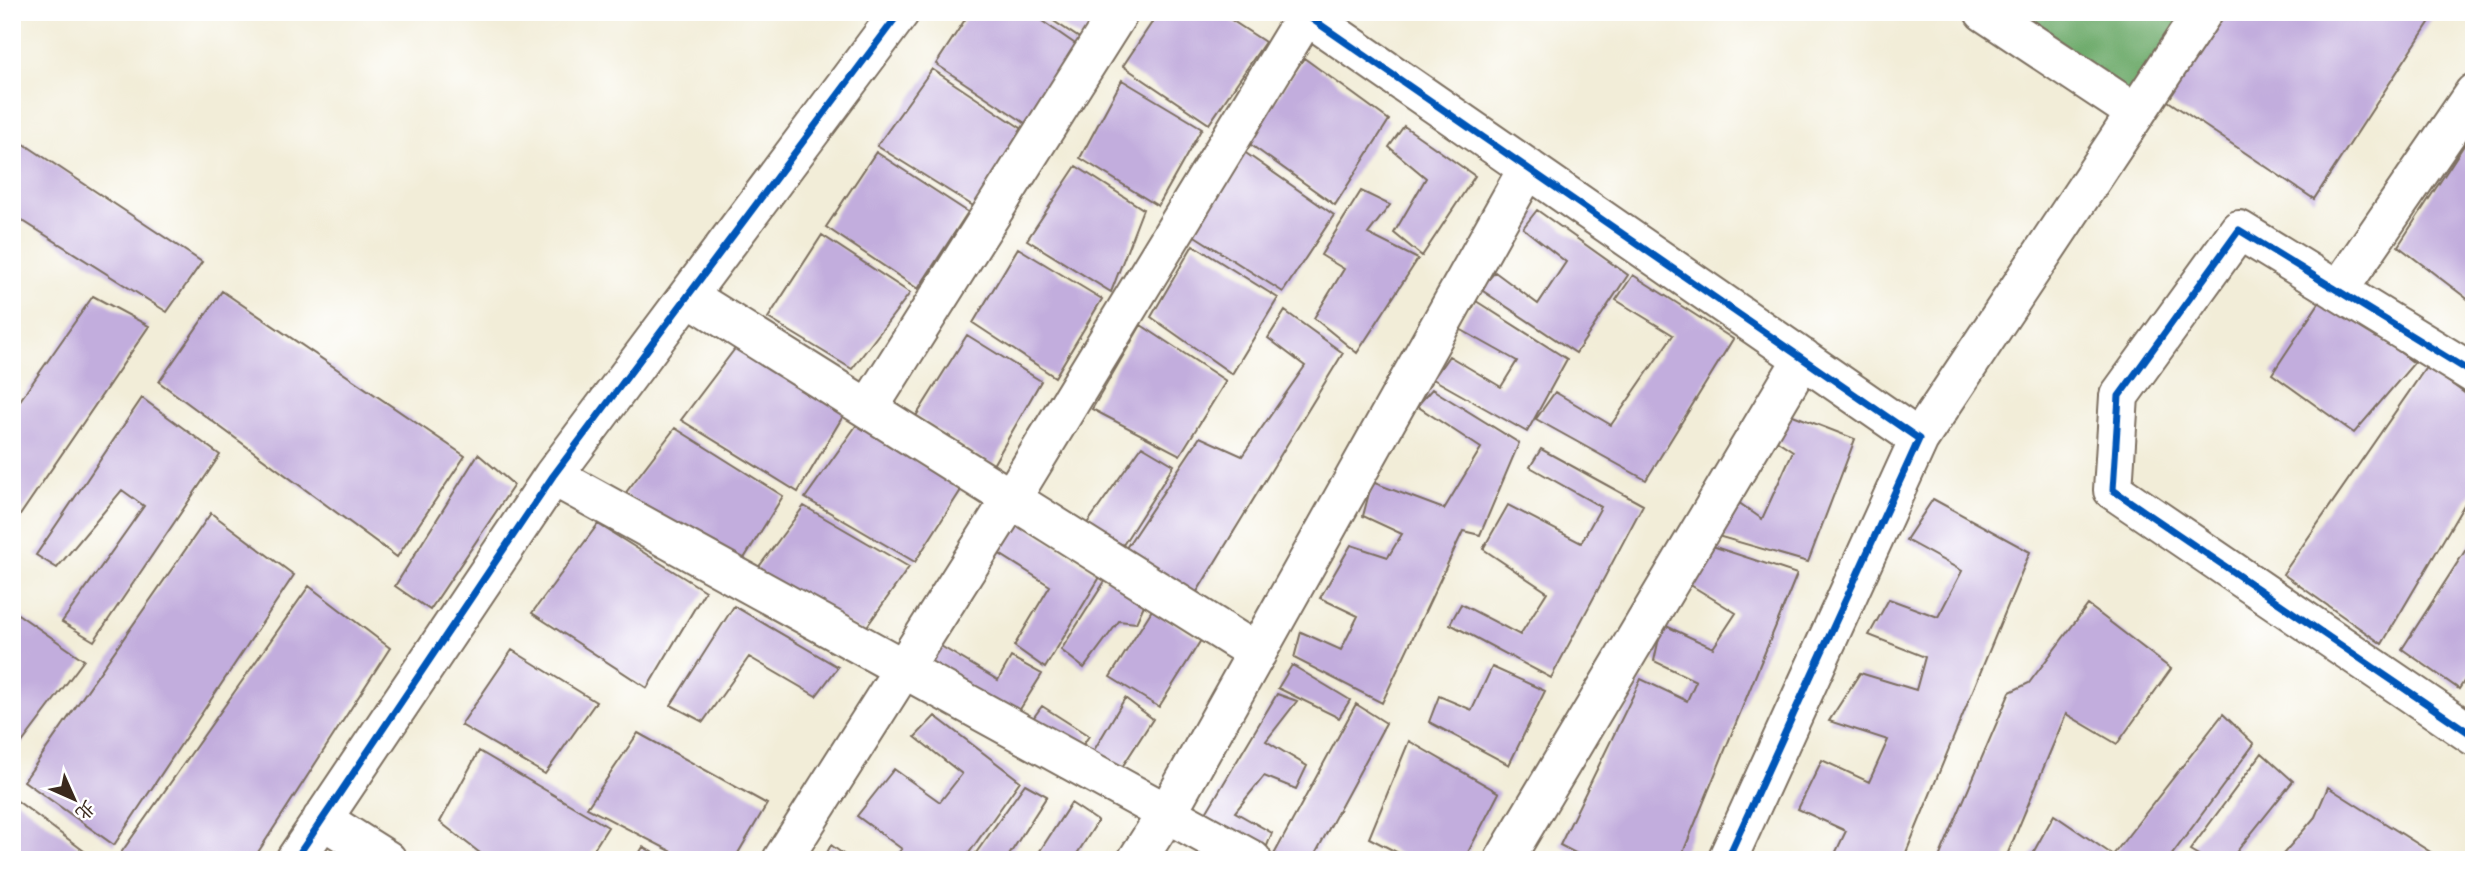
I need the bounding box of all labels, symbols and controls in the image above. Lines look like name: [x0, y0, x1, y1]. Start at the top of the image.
north arrow: [38, 764, 108, 834]
text: 北: [70, 795, 101, 826]

